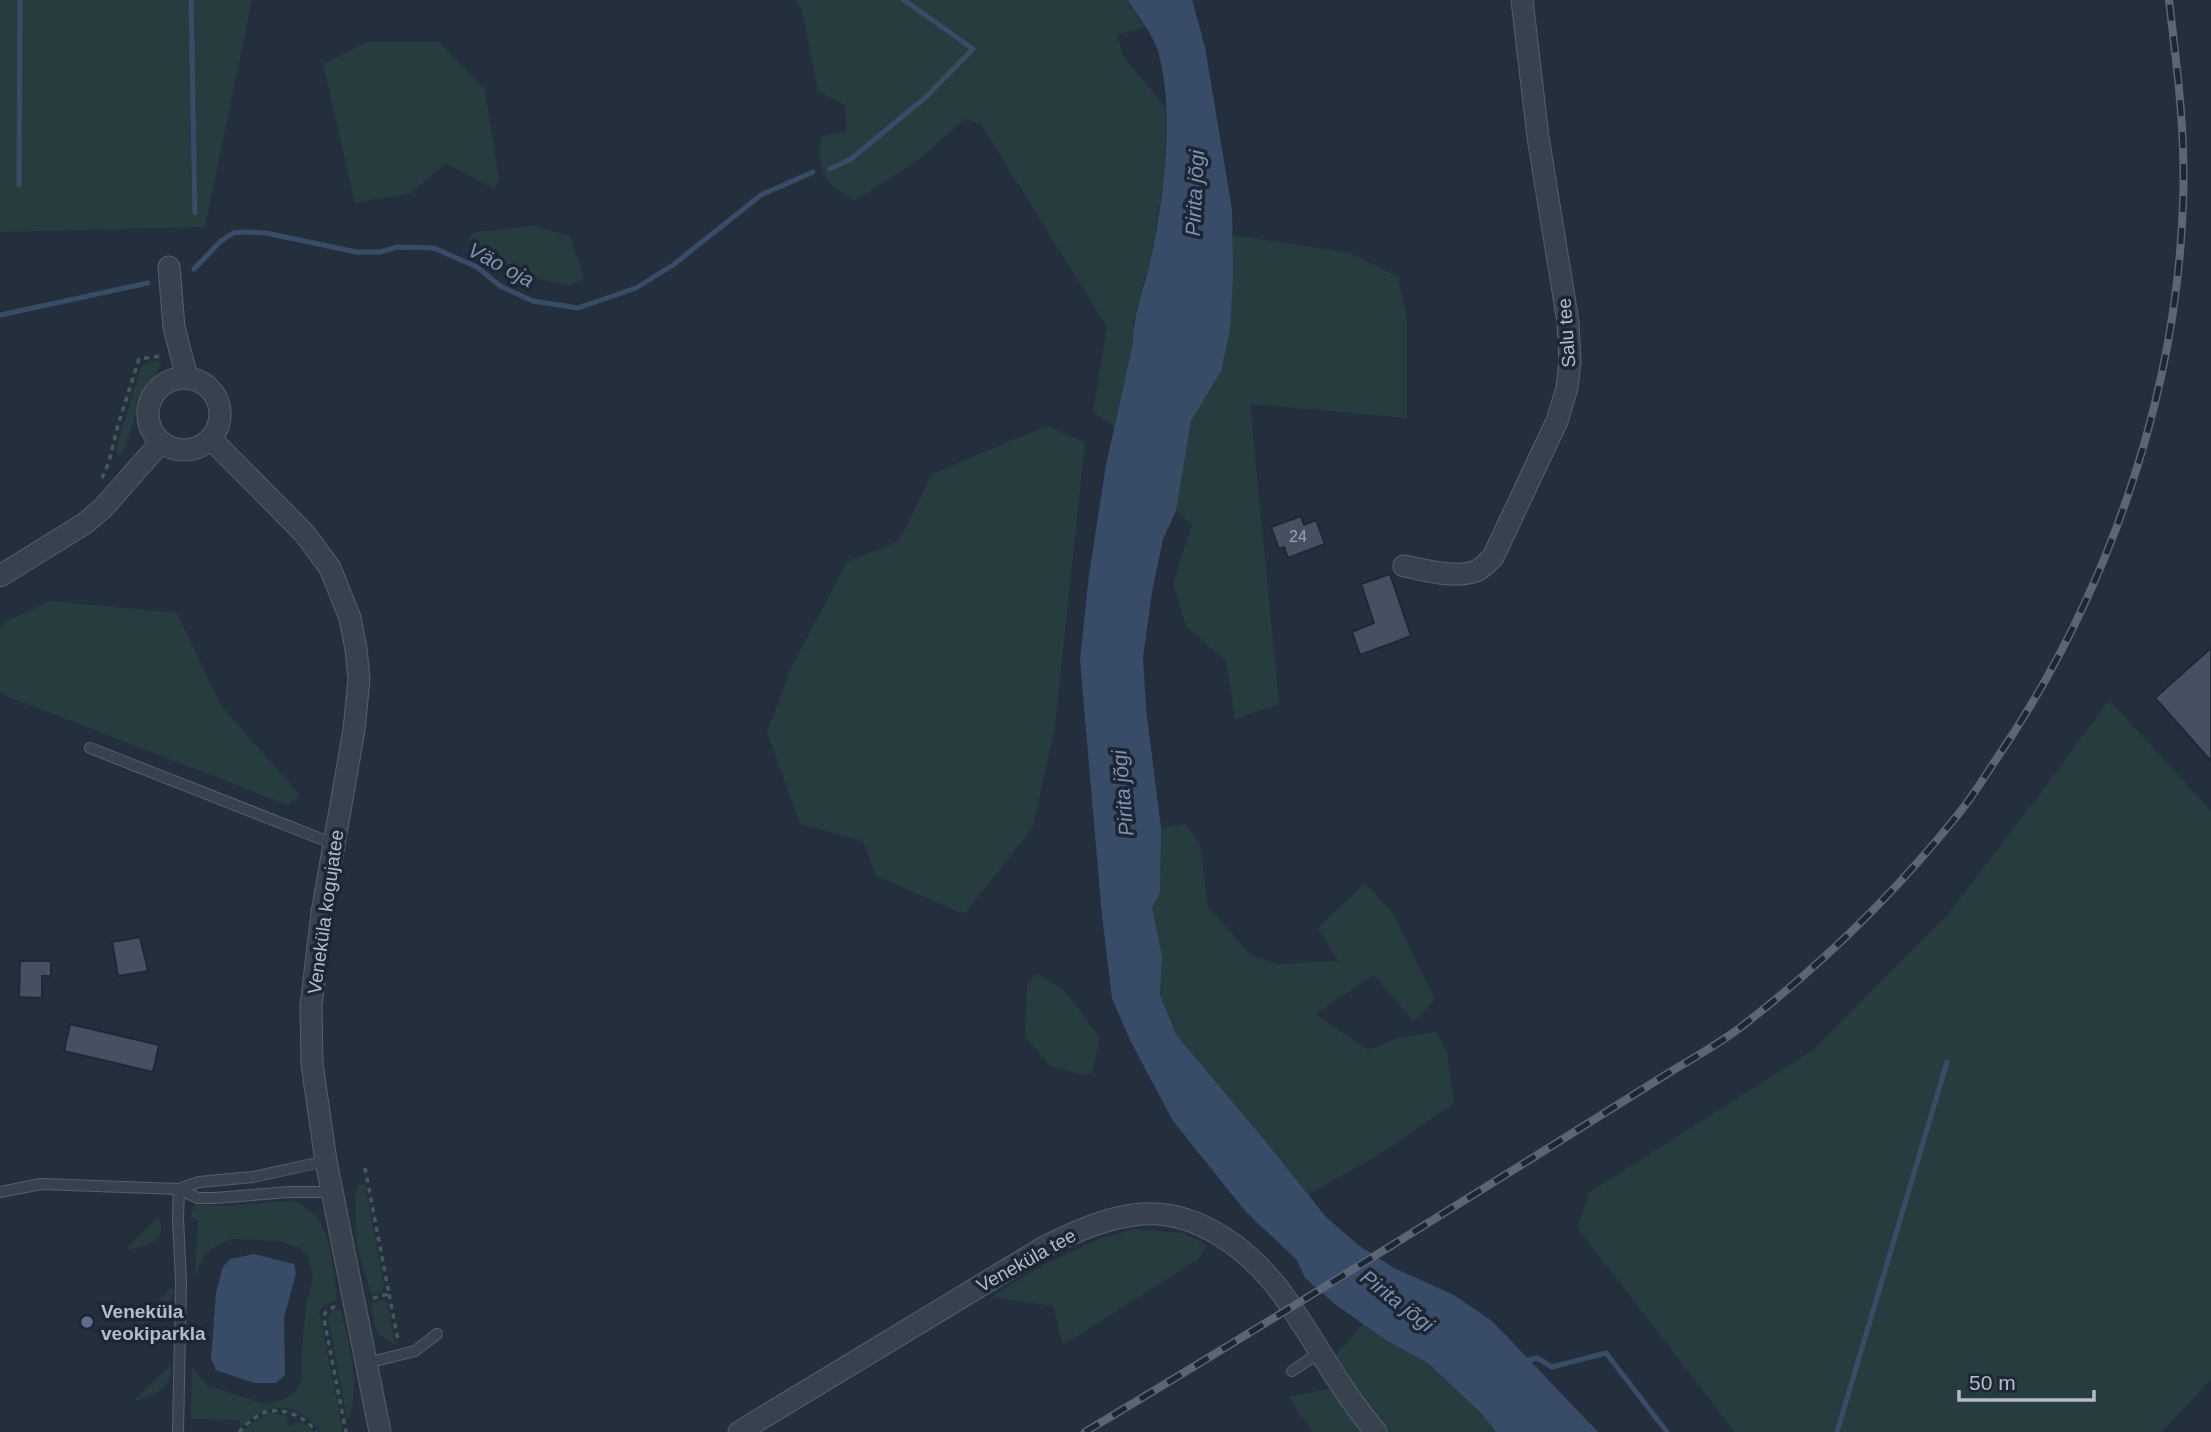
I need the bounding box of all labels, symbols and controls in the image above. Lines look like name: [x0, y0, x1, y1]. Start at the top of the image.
water label: Pirita jõgi: [1181, 148, 1208, 237]
water label: Väo oja: [464, 238, 538, 291]
street label: Salu tee: [1554, 297, 1579, 368]
house number: 24: [1289, 528, 1307, 545]
water label: Pirita jõgi: [1107, 748, 1138, 837]
street label: Veneküla kogujatee: [304, 828, 347, 996]
street label: Veneküla tee: [973, 1225, 1079, 1296]
water label: Pirita jõgi: [1356, 1265, 1439, 1337]
place label: Veneküla veokiparkla: [101, 1301, 206, 1344]
marker: Veneküla veokiparkla: [79, 1314, 95, 1330]
scale bar: [1959, 1358, 2094, 1402]
text: 50 m: [1969, 1371, 2016, 1394]

